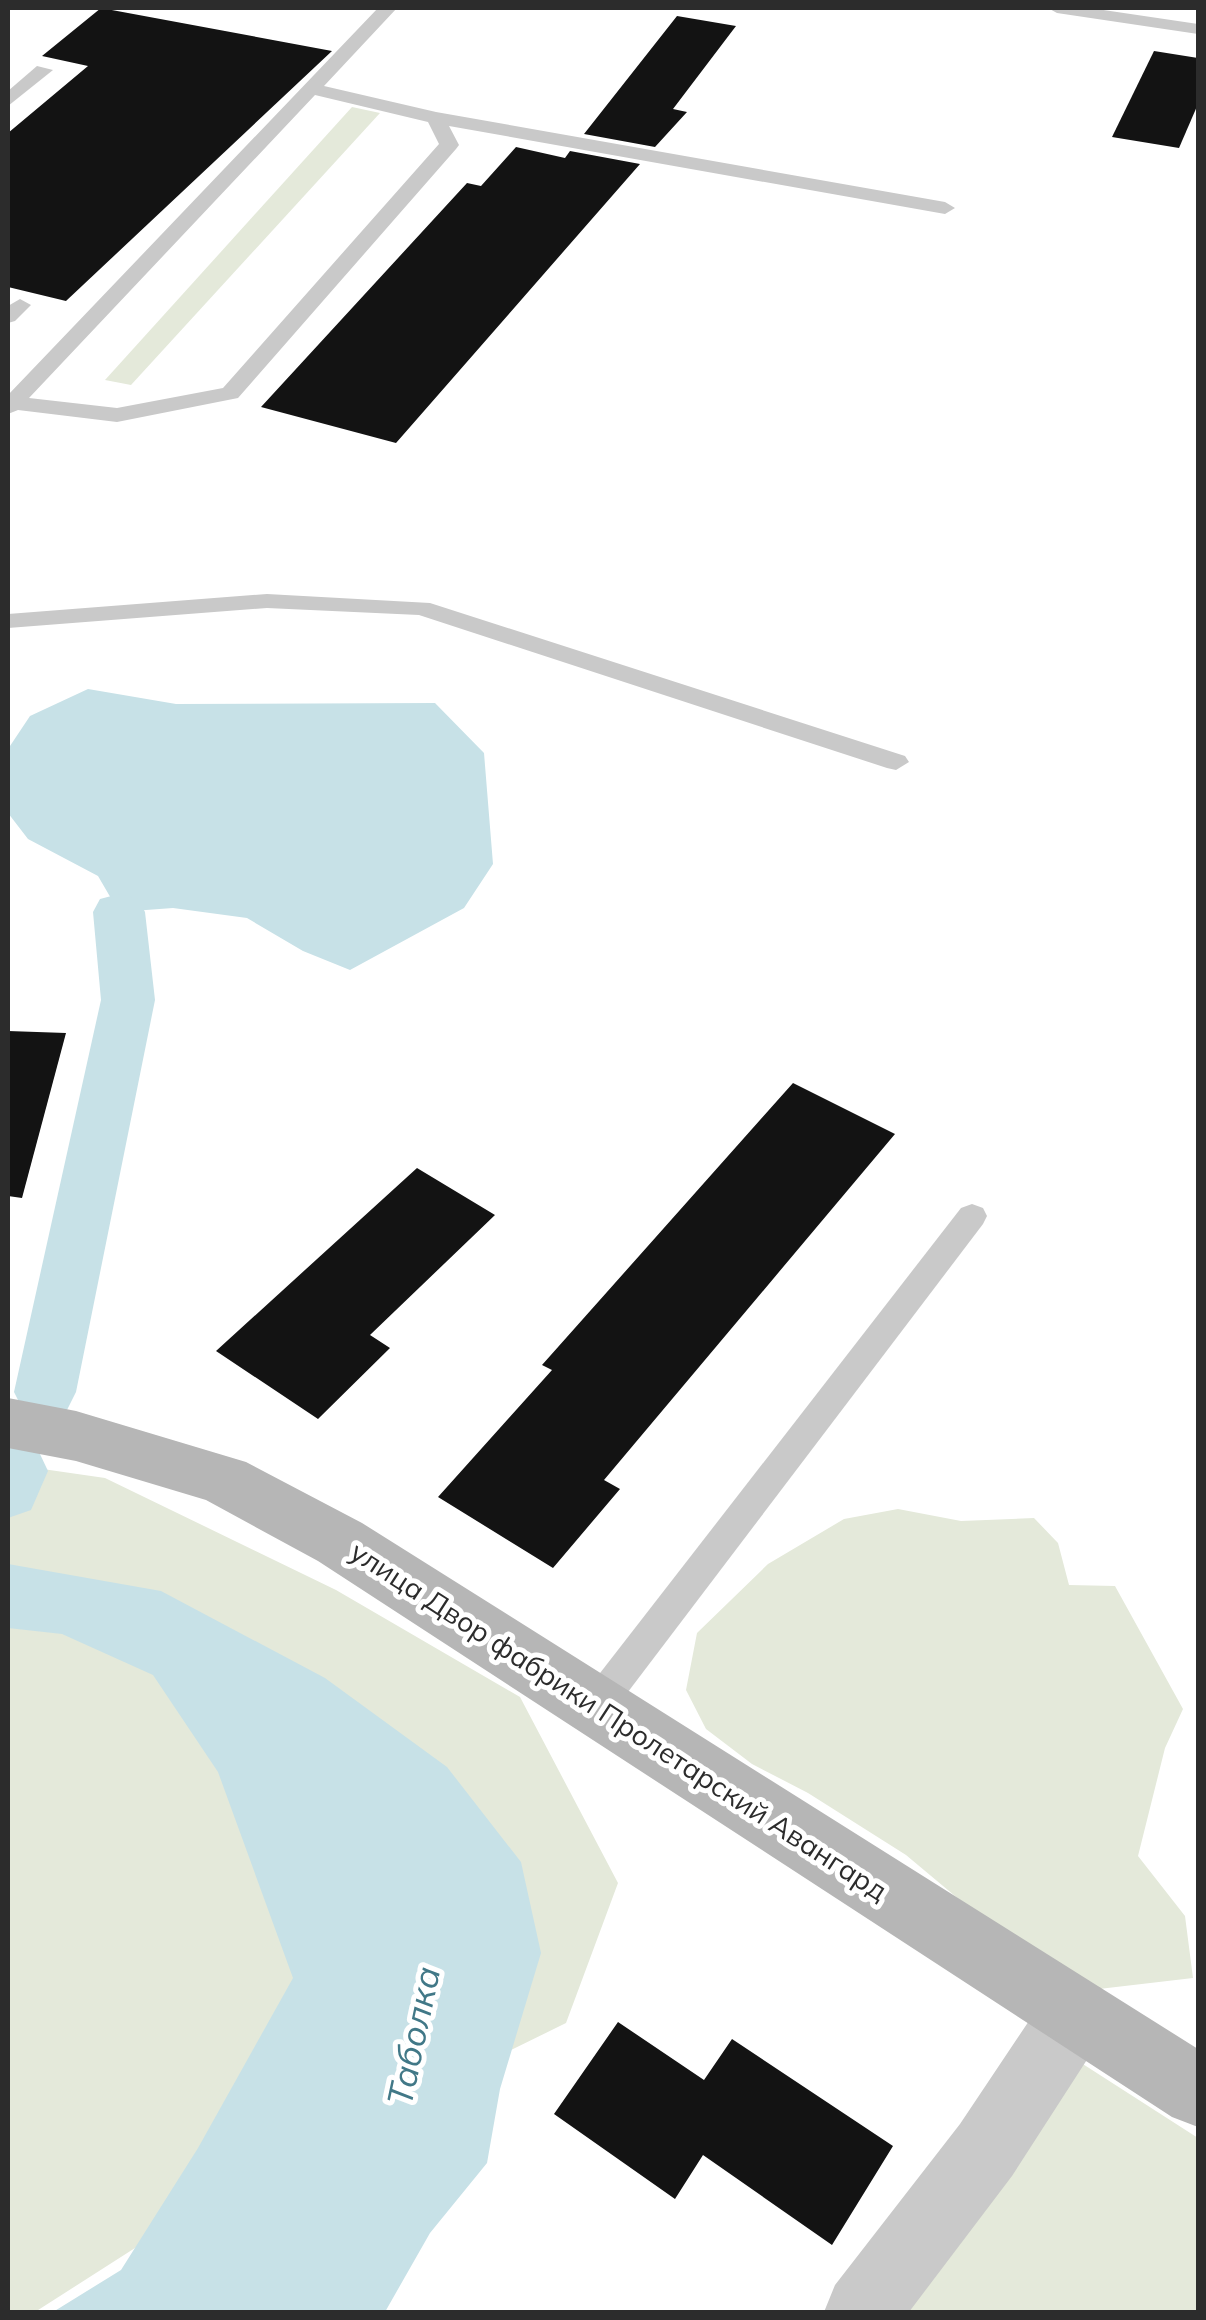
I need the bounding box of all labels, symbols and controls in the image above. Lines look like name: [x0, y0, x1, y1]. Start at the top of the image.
street label: улица Двор фабрики Пролетарский Авангард: [344, 1533, 894, 1908]
water label: Таболка: [377, 1962, 449, 2109]

